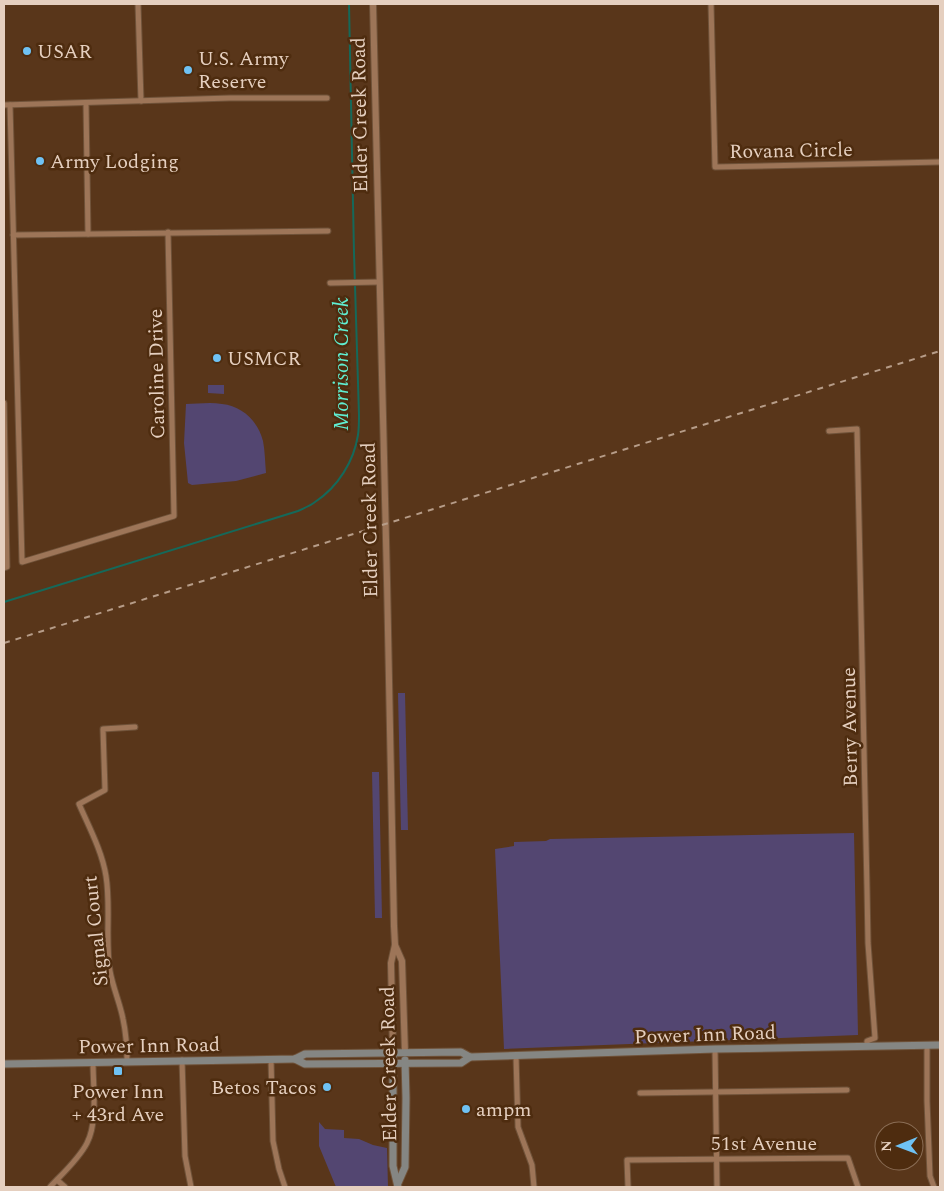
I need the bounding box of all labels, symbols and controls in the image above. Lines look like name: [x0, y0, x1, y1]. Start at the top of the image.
place label: USAR: [37, 37, 93, 67]
street label: Elder Creek Road: [344, 37, 376, 193]
place label: U.S. Army Reserve: [198, 44, 290, 97]
marker: USAR: [21, 45, 33, 57]
marker: U.S. Army Reserve: [182, 64, 194, 76]
street label: Rovana Circle: [729, 135, 853, 167]
place label: Army Lodging: [50, 147, 179, 177]
marker: Army Lodging: [34, 155, 46, 167]
water label: Morrison Creek: [326, 297, 358, 431]
street label: Caroline Drive: [141, 308, 173, 439]
place label: USMCR: [227, 344, 301, 374]
marker: USMCR: [211, 352, 223, 364]
street label: Elder Creek Road: [354, 442, 386, 598]
street label: Berry Avenue: [834, 667, 866, 787]
street label: Signal Court: [75, 874, 117, 988]
street label: Elder Creek Road: [373, 986, 405, 1142]
street label: Power Inn Road: [634, 1018, 777, 1052]
street label: Power Inn Road: [78, 1030, 220, 1062]
marker: Power Inn + 43rd Ave: [112, 1065, 124, 1077]
place label: Betos Tacos: [211, 1073, 317, 1103]
place label: Power Inn + 43rd Ave: [72, 1077, 164, 1130]
marker: Betos Tacos: [321, 1081, 333, 1093]
place label: ampm: [476, 1095, 532, 1125]
marker: ampm: [460, 1103, 472, 1115]
north arrow: [874, 1121, 924, 1171]
street label: 51st Avenue: [711, 1129, 817, 1159]
text: N: [876, 1140, 897, 1152]

